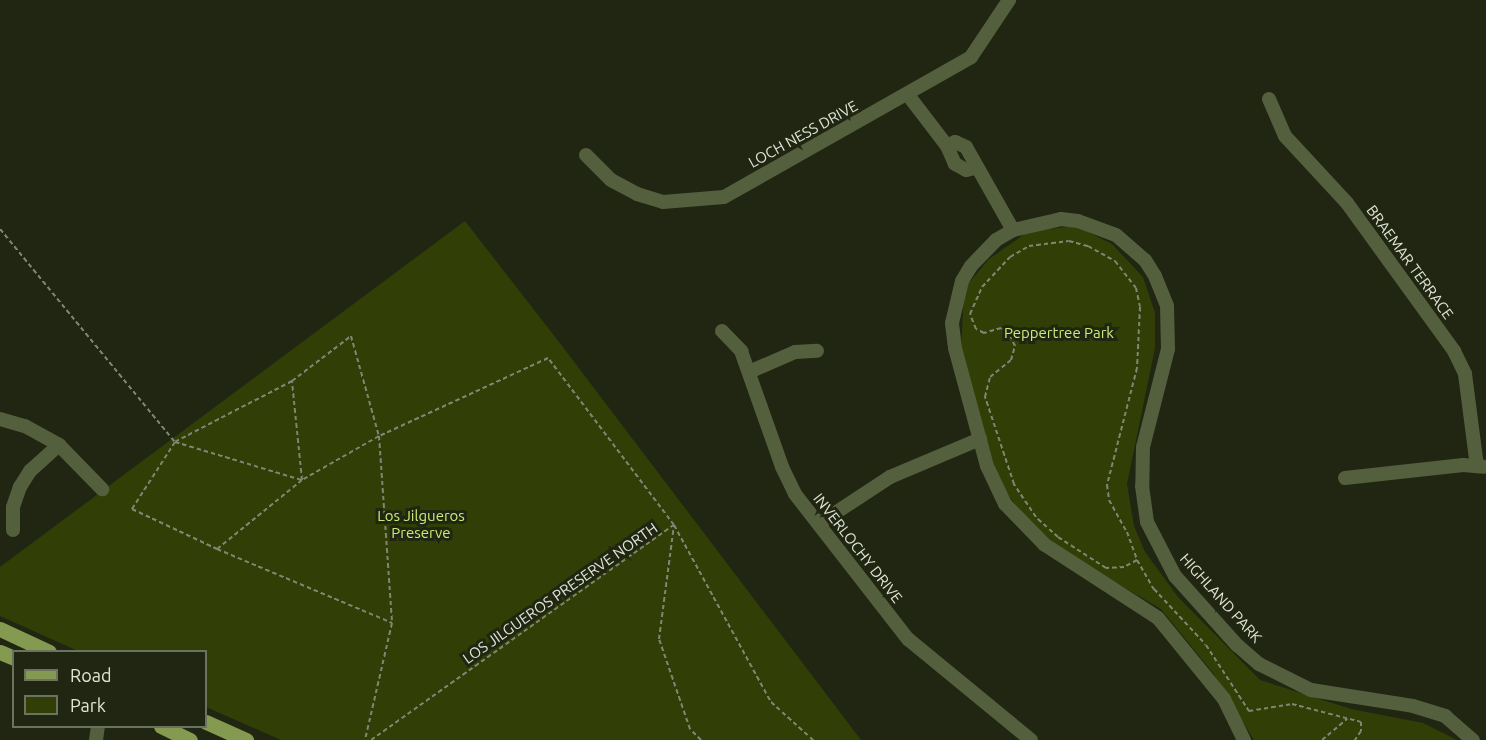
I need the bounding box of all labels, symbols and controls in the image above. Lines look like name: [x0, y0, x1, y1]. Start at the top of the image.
street label: LOCH NESS DRIVE: [745, 97, 861, 171]
street label: BRAEMAR TERRACE: [1363, 202, 1457, 322]
park label: Peppertree Park: [1004, 324, 1114, 342]
street label: INVERLOCHY DRIVE: [810, 490, 906, 606]
park label: Los Jilgueros Preserve: [377, 506, 465, 541]
street label: LOS JILGUEROS PRESERVE NORTH: [459, 519, 661, 667]
street label: HIGHLAND PARK: [1176, 550, 1266, 646]
legend: [12, 650, 207, 728]
text: Road: [70, 665, 112, 685]
text: Park: [70, 695, 106, 715]

